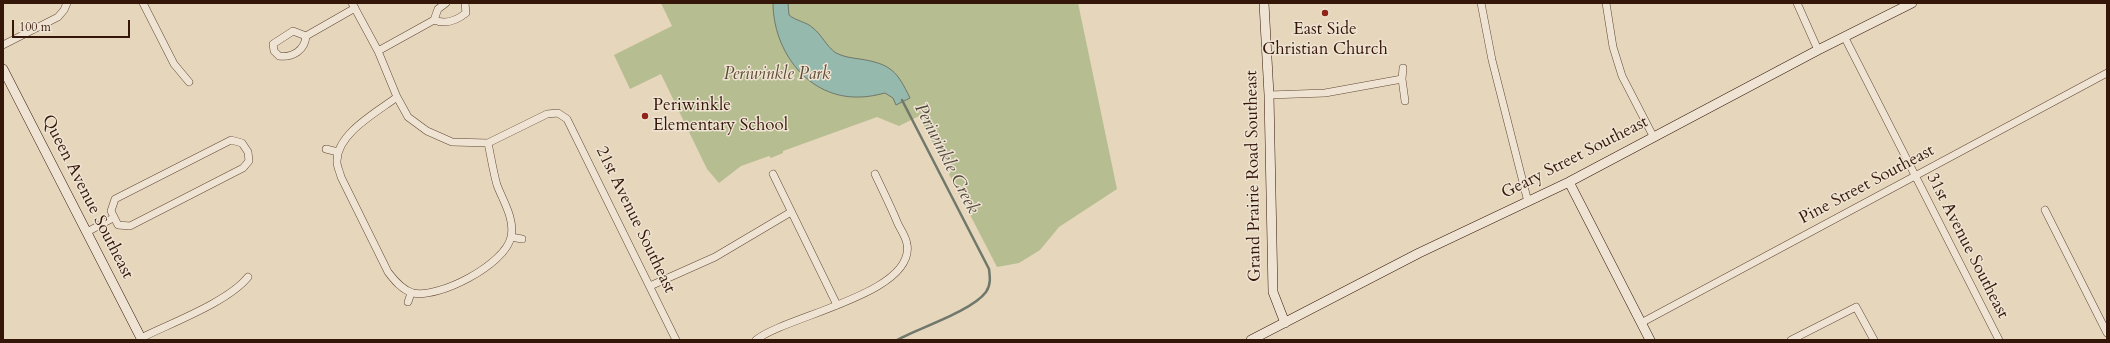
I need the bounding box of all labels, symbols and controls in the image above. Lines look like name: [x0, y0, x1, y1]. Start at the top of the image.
marker: East Side Christian Church: [1320, 8, 1330, 18]
scale bar: [14, 12, 132, 38]
text: 100 m: [19, 19, 51, 35]
place label: East Side Christian Church: [1262, 20, 1388, 60]
park label: Periwinkle Park: [724, 65, 830, 85]
street label: Grand Prairie Road Southeast: [1242, 70, 1266, 282]
place label: Periwinkle Elementary School: [653, 96, 788, 136]
water label: Periwinkle Creek: [909, 100, 983, 218]
marker: Periwinkle Elementary School: [640, 111, 650, 121]
street label: Queen Avenue Southeast: [37, 112, 137, 282]
street label: Geary Street Southeast: [1498, 112, 1652, 204]
street label: Pine Street Southeast: [1796, 141, 1938, 229]
street label: 21st Avenue Southeast: [591, 143, 679, 297]
street label: 31st Avenue Southeast: [1921, 170, 2013, 322]

